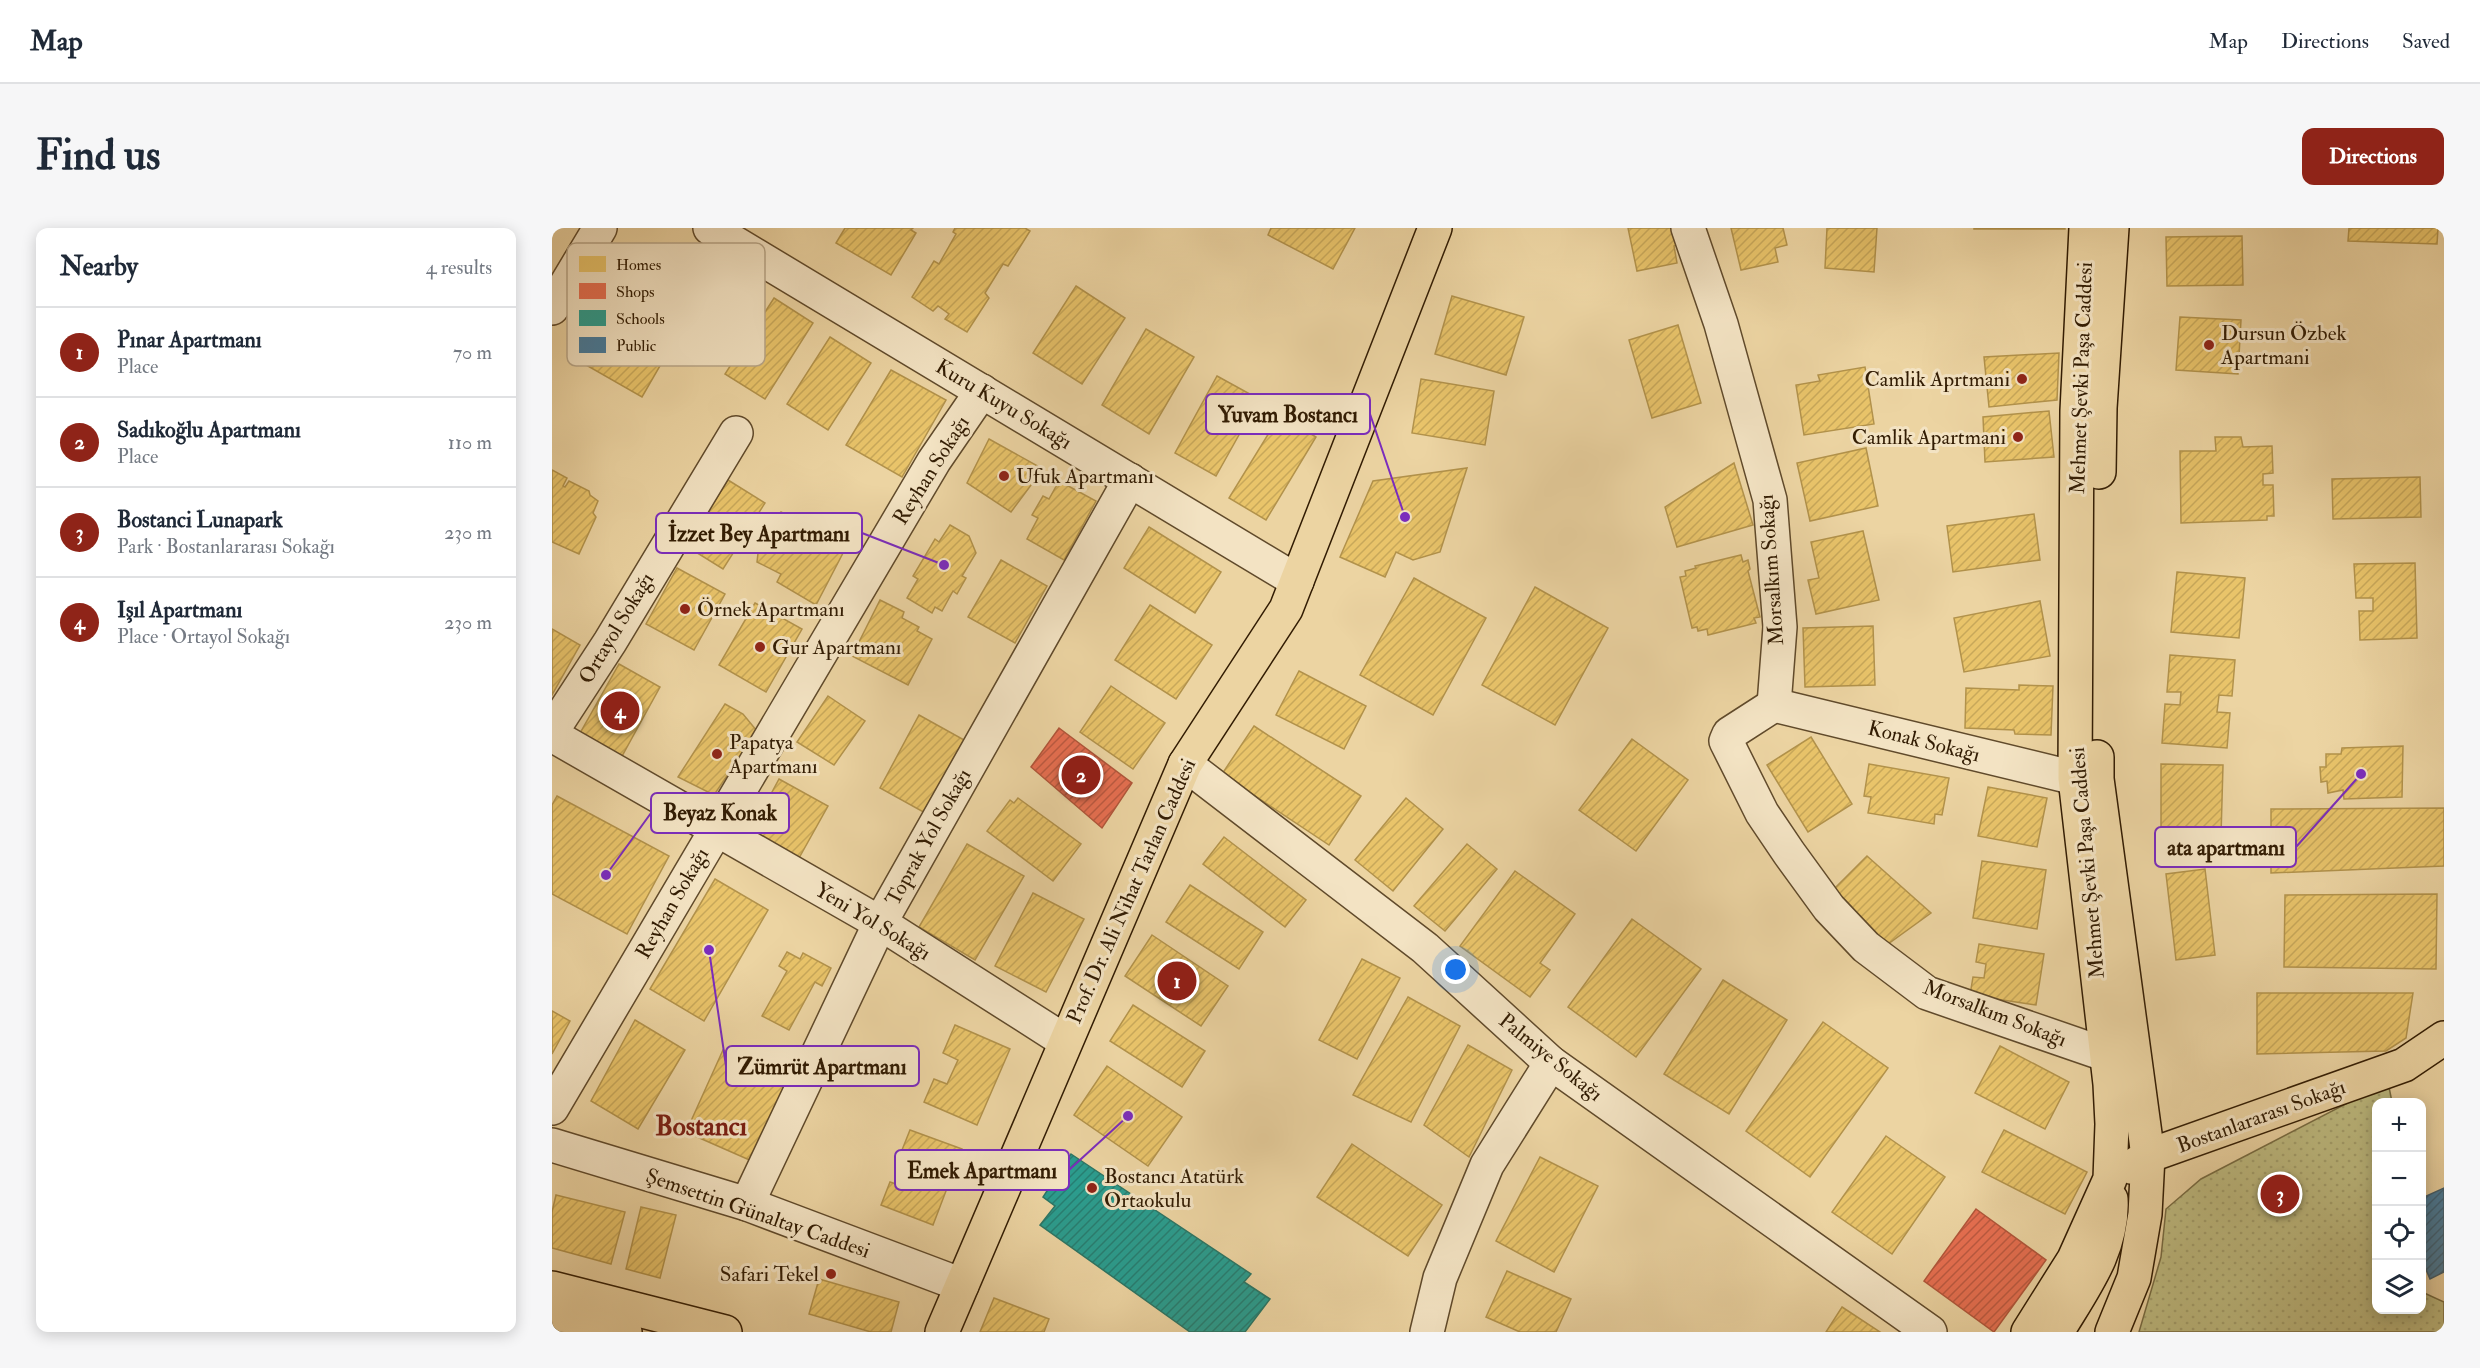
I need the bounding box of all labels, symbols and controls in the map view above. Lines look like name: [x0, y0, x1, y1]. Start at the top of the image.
text: Map: [30, 24, 83, 59]
text: Map: [2208, 28, 2248, 55]
text: Directions: [2281, 28, 2369, 55]
text: Saved: [2402, 28, 2450, 55]
button: Directions: [2302, 128, 2444, 185]
text: Find us: [36, 130, 160, 182]
legend: [567, 243, 765, 366]
text: Nearby: [60, 251, 138, 283]
text: 4 results: [426, 255, 492, 280]
text: Homes: [616, 255, 661, 275]
street label: Mehmet Şevki Paşa Caddesi: [2064, 261, 2099, 495]
text: Shops: [616, 282, 655, 303]
text: Schools: [616, 309, 665, 329]
place label: Dursun Özbek Apartmani: [2220, 320, 2347, 371]
text: Pınar Apartmanı: [117, 326, 262, 354]
text: Public: [616, 336, 657, 356]
marker: Dursun Özbek Apartmani: [2202, 338, 2216, 352]
text: 1: [76, 340, 83, 365]
text: 70 m: [453, 340, 492, 365]
street label: Kuru Kuyu Sokağı: [931, 353, 1077, 456]
text: Place: [117, 354, 158, 379]
place label: Camlik Aprtmani: [1864, 366, 2010, 393]
marker: Camlik Aprtmani: [2015, 372, 2029, 386]
callout: Yuvam Bostancı: [1206, 394, 1370, 434]
text: Yuvam Bostancı: [1217, 401, 1358, 429]
street label: Reyhan Sokağı: [887, 410, 976, 530]
text: Sadıkoğlu Apartmanı: [117, 416, 301, 444]
place label: Camlik Apartmani: [1852, 424, 2006, 451]
text: 2: [74, 430, 85, 455]
text: 110 m: [448, 430, 492, 455]
marker: Camlik Apartmani: [2011, 430, 2025, 444]
text: Place: [117, 444, 158, 469]
place label: Ufuk Apartmanı: [1016, 463, 1154, 490]
marker: Ufuk Apartmanı: [997, 469, 1011, 483]
street label: Morsalkım Sokağı: [1753, 493, 1790, 647]
text: Bostanci Lunapark: [117, 506, 283, 534]
callout: İzzet Bey Apartmanı: [656, 513, 862, 553]
text: İzzet Bey Apartmanı: [668, 519, 850, 549]
text: 3: [76, 520, 83, 545]
text: 230 m: [444, 520, 492, 545]
text: Park · Bostanlararası Sokağı: [117, 534, 335, 559]
street label: Ortayol Sokağı: [573, 567, 660, 689]
text: Işıl Apartmanı: [117, 596, 242, 624]
place label: Örnek Apartmanı: [697, 596, 845, 623]
marker: Örnek Apartmanı: [678, 602, 692, 616]
text: 4: [74, 610, 85, 635]
text: 230 m: [444, 610, 492, 635]
text: Place · Ortayol Sokağı: [117, 624, 290, 649]
place label: Gur Apartmanı: [772, 634, 902, 661]
marker: Gur Apartmanı: [753, 640, 767, 654]
pin: 4: [600, 688, 640, 734]
street label: Konak Sokağı: [1865, 715, 1983, 769]
place label: Papatya Apartmanı: [728, 729, 818, 780]
street label: Mehmet Şevki Paşa Caddesi: [2064, 746, 2111, 980]
marker: Papatya Apartmanı: [710, 747, 724, 761]
pin: 2: [1062, 752, 1100, 798]
street label: Prof. Dr. Ali Nihat Tarlan Caddesi: [1061, 754, 1202, 1028]
street label: Toprak Yol Sokağı: [880, 764, 977, 911]
callout: Beyaz Konak: [651, 793, 789, 833]
text: Beyaz Konak: [663, 799, 777, 828]
callout: ata apartmanı: [2155, 827, 2296, 867]
text: ata apartmanı: [2167, 834, 2285, 863]
street label: Reyhan Sokağı: [630, 843, 715, 964]
street label: Yeni Yol Sokağı: [810, 876, 936, 967]
your location: [1441, 955, 1470, 984]
pin: 1: [1158, 958, 1196, 1004]
street label: Morsalkım Sokağı: [1919, 974, 2071, 1053]
street label: Palmiye Sokağı: [1493, 1007, 1608, 1108]
callout: Zümrüt Apartmanı: [726, 1046, 919, 1086]
text: Zümrüt Apartmanı: [737, 1053, 907, 1082]
street label: Bostanlararası Sokağı: [2173, 1073, 2350, 1160]
map controls: [2372, 1098, 2426, 1314]
button: +: [2372, 1098, 2426, 1152]
district label: Bostancı: [655, 1110, 747, 1143]
callout: Emek Apartmanı: [895, 1150, 1069, 1190]
button: −: [2372, 1152, 2426, 1206]
text: Emek Apartmanı: [907, 1157, 1057, 1186]
street label: Şemsettin Günaltay Caddesi: [642, 1162, 874, 1265]
place label: Bostancı Atatürk Ortaokulu: [1104, 1163, 1244, 1214]
pin: 3: [2260, 1172, 2300, 1216]
marker: Bostancı Atatürk Ortaokulu: [1085, 1181, 1099, 1195]
button: locate: [2372, 1206, 2426, 1260]
button: layers: [2372, 1260, 2426, 1314]
place label: Safari Tekel: [720, 1261, 820, 1288]
marker: Safari Tekel: [824, 1267, 838, 1281]

